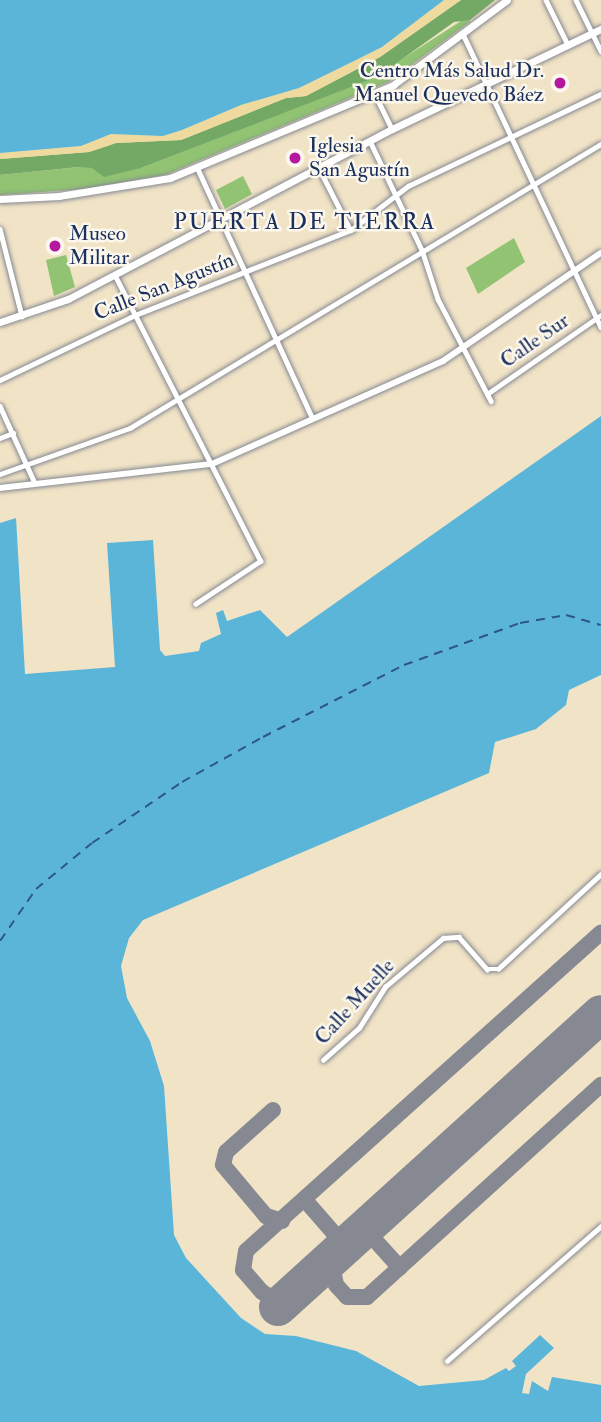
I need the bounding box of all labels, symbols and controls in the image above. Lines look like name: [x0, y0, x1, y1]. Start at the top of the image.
place label: Centro Más Salud Dr. Manuel Quevedo Báez: [354, 58, 544, 108]
marker: Centro Más Salud Dr. Manuel Quevedo Báez: [550, 73, 570, 93]
place label: Iglesia San Agustín: [309, 133, 410, 183]
marker: Iglesia San Agustín: [287, 150, 303, 166]
district label: PUERTA DE TIERRA: [175, 208, 435, 236]
place label: Museo Militar: [69, 221, 129, 271]
marker: Museo Militar: [47, 238, 63, 254]
street label: Calle San Agustín: [90, 248, 238, 326]
street label: Calle Sur: [496, 308, 574, 374]
street label: Calle Muelle: [310, 954, 400, 1050]

